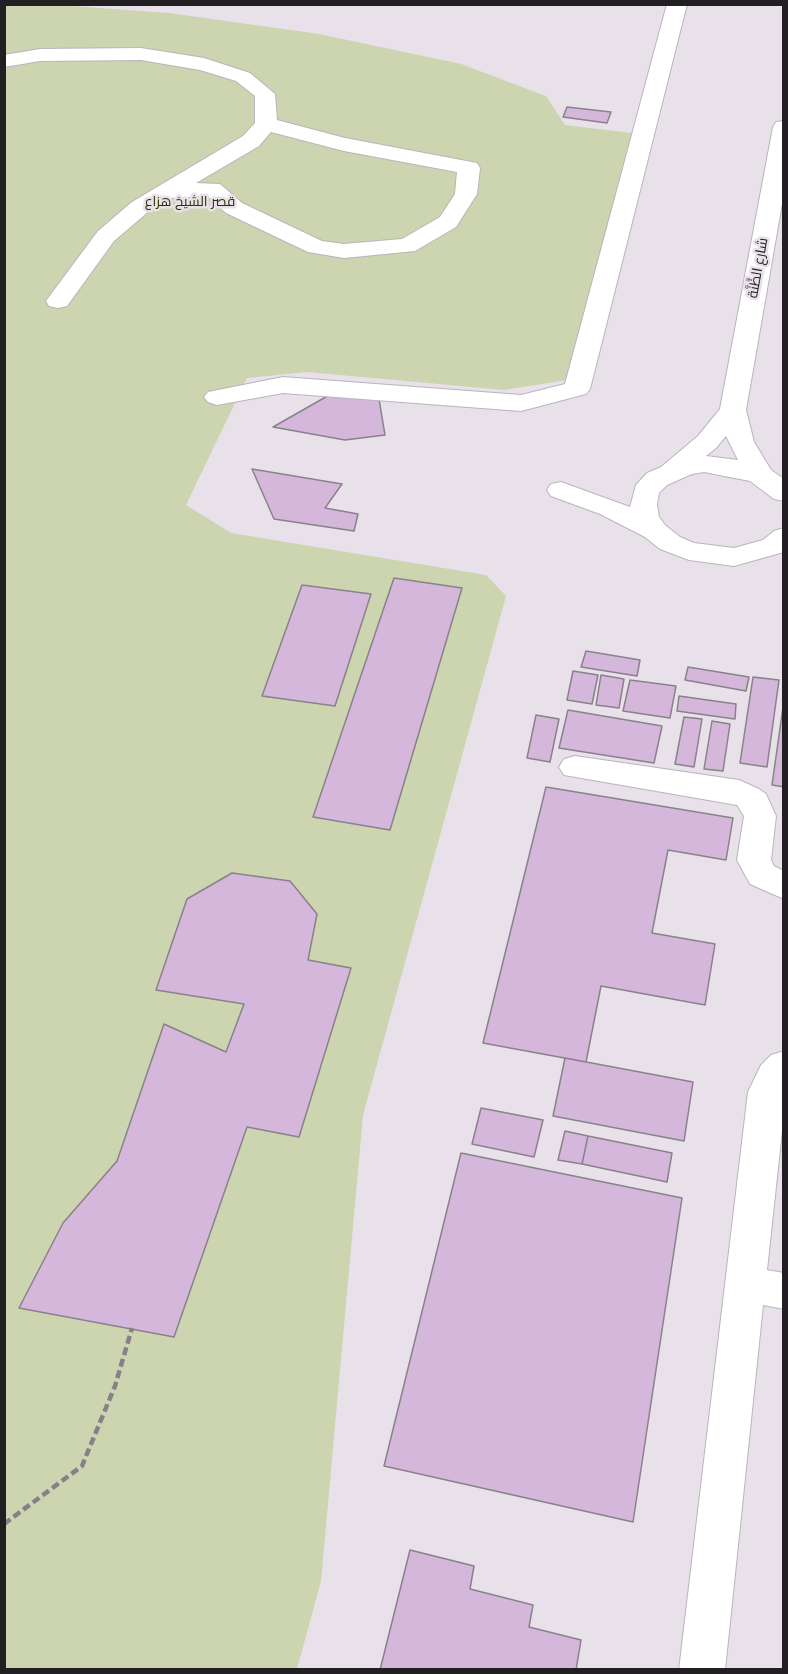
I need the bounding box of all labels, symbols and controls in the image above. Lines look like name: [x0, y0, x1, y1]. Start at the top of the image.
park label: قصر الشيخ هزاع: [145, 194, 235, 210]
street label: شارع الظَّنَّة: [744, 237, 772, 299]

